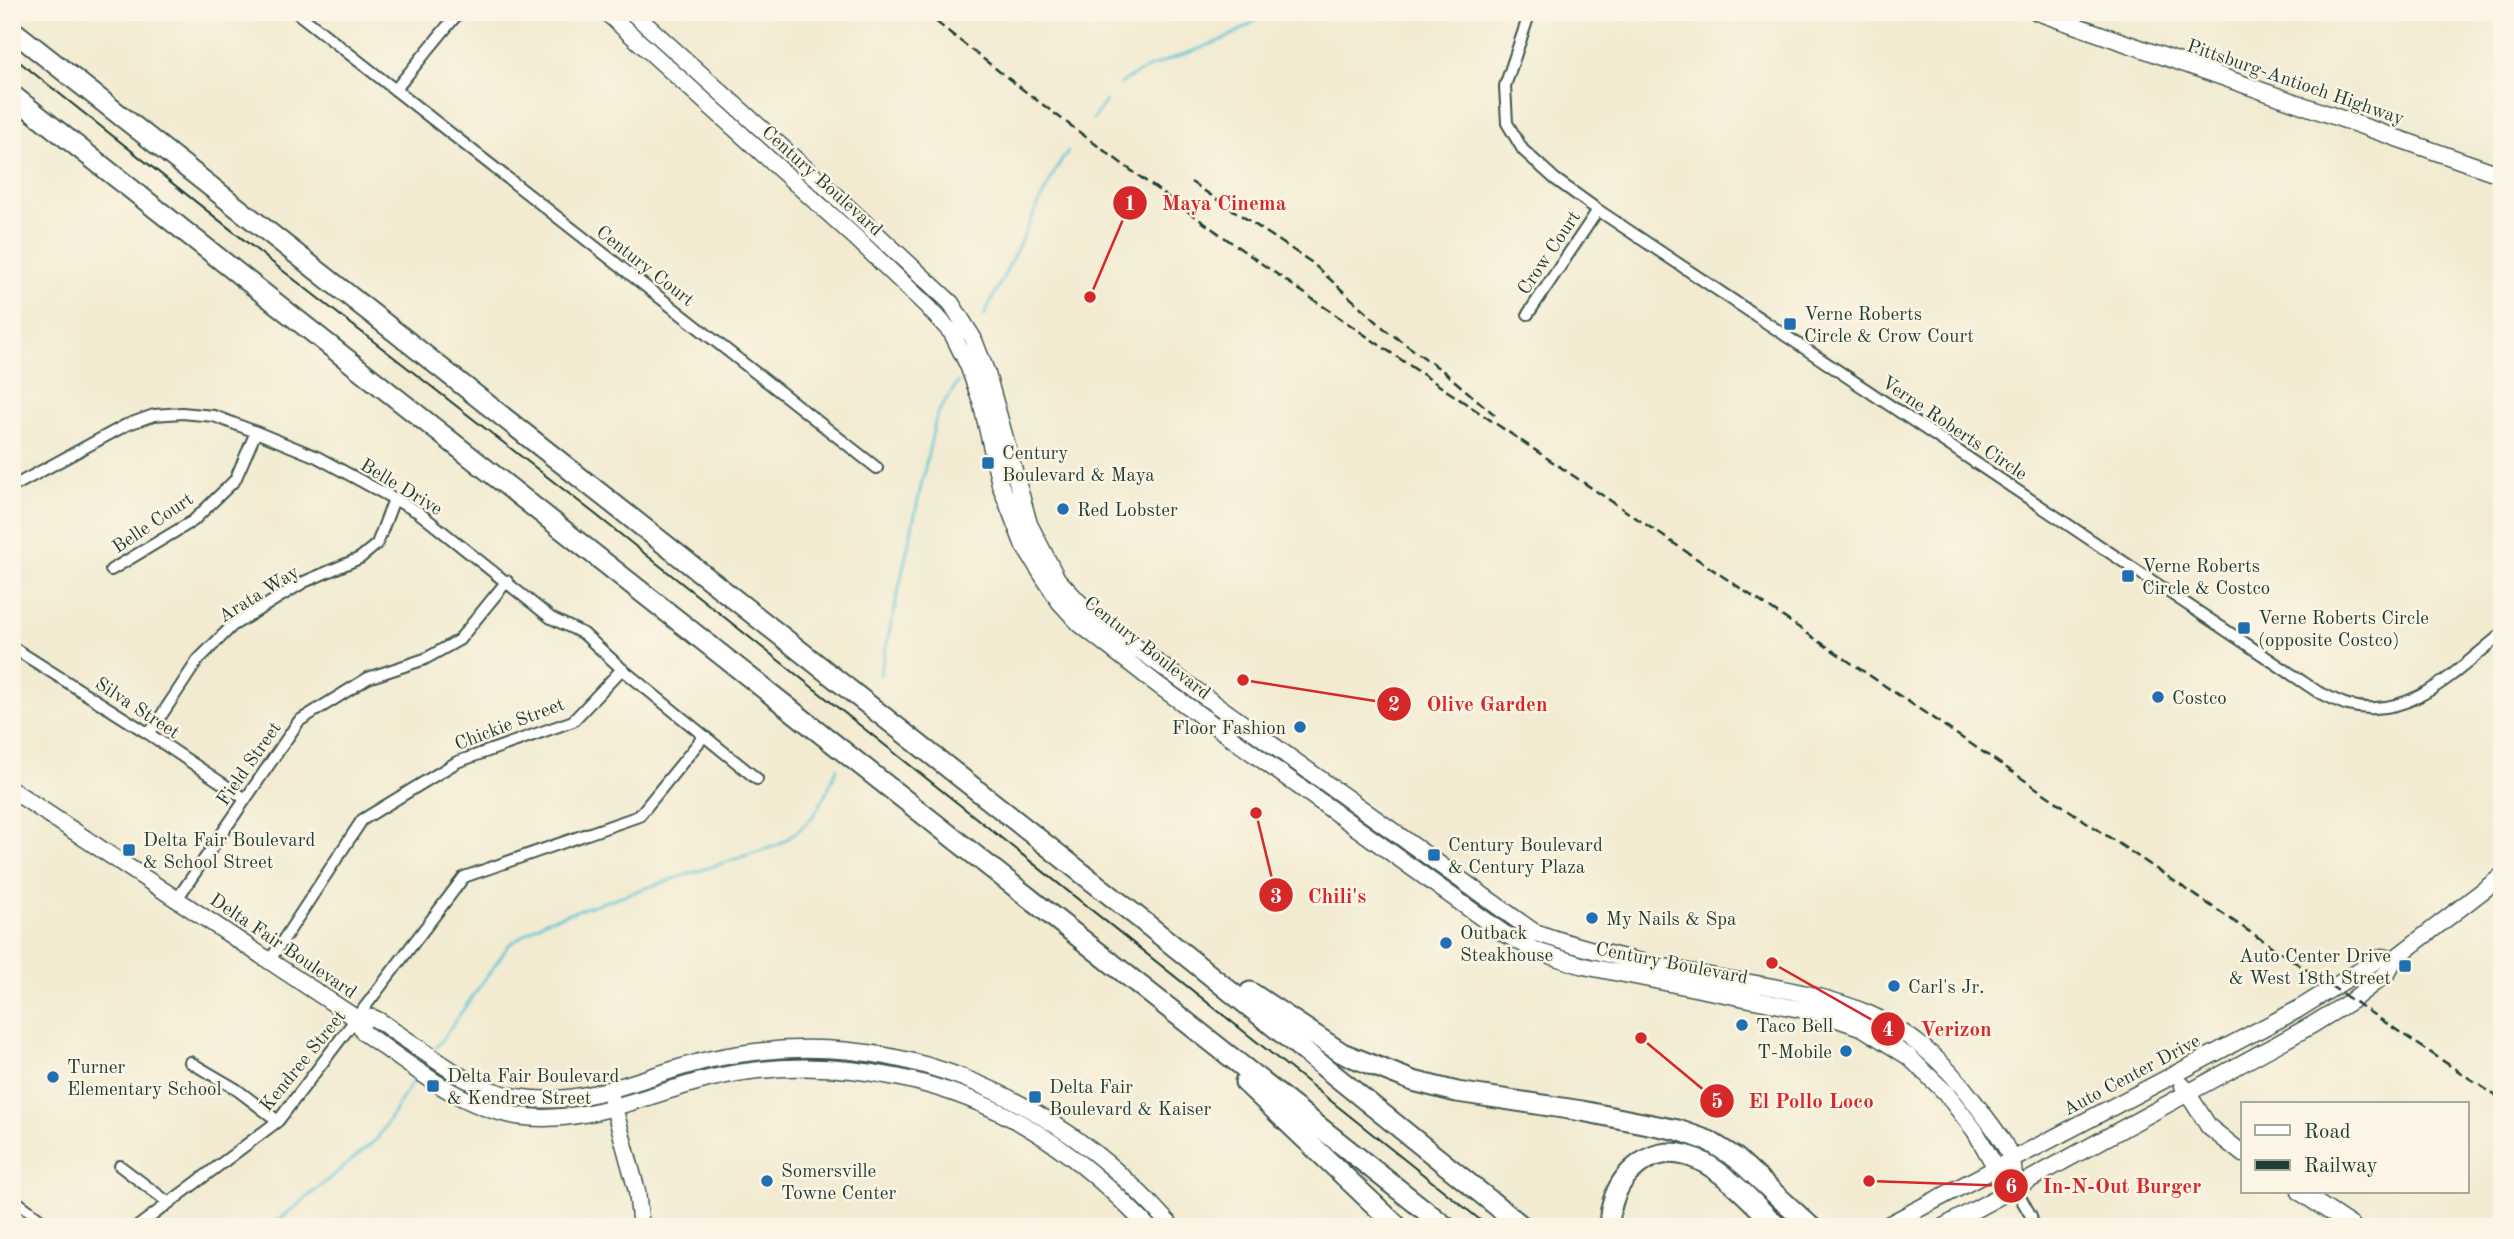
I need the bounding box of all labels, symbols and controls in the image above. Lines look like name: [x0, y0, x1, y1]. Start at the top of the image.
street label: Pittsburg-Antioch Highway: [2184, 37, 2406, 130]
street label: Century Boulevard: [757, 123, 885, 241]
callout: Maya Cinema: [1113, 182, 1300, 224]
text: 1: [1124, 194, 1136, 215]
text: Maya Cinema: [1162, 194, 1287, 215]
street label: Crow Court: [1515, 208, 1585, 299]
street label: Century Court: [592, 223, 697, 311]
place label: Verne Roberts Circle & Crow Court: [1804, 306, 1974, 347]
marker: Verne Roberts Circle & Crow Court: [1782, 316, 1798, 332]
street label: Verne Roberts Circle: [1877, 373, 2030, 485]
place label: Century Boulevard & Maya: [1002, 445, 1155, 486]
marker: Century Boulevard & Maya: [980, 455, 996, 471]
street label: Belle Drive: [356, 456, 445, 520]
street label: Belle Court: [110, 490, 197, 558]
marker: Red Lobster: [1055, 501, 1071, 517]
place label: Red Lobster: [1077, 502, 1178, 521]
place label: Verne Roberts Circle & Costco: [2142, 558, 2270, 599]
street label: Arata Way: [216, 563, 303, 627]
marker: Verne Roberts Circle & Costco: [2120, 568, 2136, 584]
street label: Century Boulevard: [1080, 594, 1213, 704]
place label: Verne Roberts Circle (opposite Costco): [2258, 610, 2429, 651]
marker: Verne Roberts Circle (opposite Costco): [2236, 620, 2252, 636]
street label: Silva Street: [91, 675, 182, 743]
callout: Olive Garden: [1377, 683, 1561, 725]
marker: Costco: [2150, 689, 2166, 705]
place label: Costco: [2172, 690, 2227, 709]
text: 2: [1388, 695, 1400, 716]
text: Olive Garden: [1426, 695, 1548, 716]
street label: Chickie Street: [452, 696, 567, 755]
street label: Field Street: [214, 719, 286, 810]
marker: Floor Fashion: [1292, 719, 1308, 735]
place label: Floor Fashion: [1172, 720, 1286, 739]
place label: Delta Fair Boulevard & School Street: [143, 832, 315, 873]
place label: Century Boulevard & Century Plaza: [1448, 837, 1603, 878]
marker: Delta Fair Boulevard & School Street: [121, 842, 137, 858]
marker: Century Boulevard & Century Plaza: [1426, 847, 1442, 863]
callout: Chili's: [1259, 874, 1380, 916]
text: 3: [1270, 887, 1282, 908]
text: Chili's: [1308, 887, 1366, 908]
street label: Delta Fair Boulevard: [206, 891, 359, 1003]
marker: My Nails & Spa: [1584, 910, 1600, 926]
place label: My Nails & Spa: [1606, 911, 1737, 930]
place label: Outback Steakhouse: [1460, 925, 1553, 966]
marker: Outback Steakhouse: [1438, 935, 1454, 951]
street label: Century Boulevard: [1594, 940, 1749, 989]
place label: Auto Center Drive & West 18th Street: [2229, 948, 2391, 989]
marker: Auto Center Drive & West 18th Street: [2397, 958, 2413, 974]
marker: Carl's Jr.: [1886, 978, 1902, 994]
place label: Carl's Jr.: [1908, 979, 1985, 998]
street label: Kendree Street: [257, 1007, 350, 1116]
callout: Verizon: [1871, 1008, 2005, 1050]
marker: Taco Bell: [1734, 1017, 1750, 1033]
place label: Taco Bell: [1756, 1018, 1833, 1037]
text: 4: [1882, 1020, 1894, 1041]
text: Verizon: [1920, 1020, 1992, 1041]
street label: Auto Center Drive: [2061, 1032, 2204, 1120]
marker: T-Mobile: [1838, 1043, 1854, 1059]
place label: T-Mobile: [1757, 1044, 1832, 1063]
place label: Turner Elementary School: [67, 1059, 222, 1100]
place label: Delta Fair Boulevard & Kendree Street: [447, 1068, 619, 1109]
marker: Turner Elementary School: [45, 1069, 61, 1085]
marker: Delta Fair Boulevard & Kendree Street: [425, 1078, 441, 1094]
place label: Delta Fair Boulevard & Kaiser: [1049, 1079, 1212, 1120]
callout: El Pollo Loco: [1699, 1080, 1888, 1122]
marker: Delta Fair Boulevard & Kaiser: [1027, 1089, 1043, 1105]
text: 5: [1711, 1092, 1723, 1113]
text: El Pollo Loco: [1748, 1092, 1874, 1113]
legend: [2241, 1102, 2468, 1194]
text: Road: [2304, 1122, 2351, 1143]
text: Railway: [2304, 1156, 2378, 1177]
place label: Somersville Towne Center: [781, 1163, 897, 1204]
callout: In-N-Out Burger: [1994, 1165, 2216, 1207]
marker: Somersville Towne Center: [759, 1173, 775, 1189]
text: 6: [2005, 1177, 2017, 1198]
text: In-N-Out Burger: [2043, 1177, 2201, 1198]

